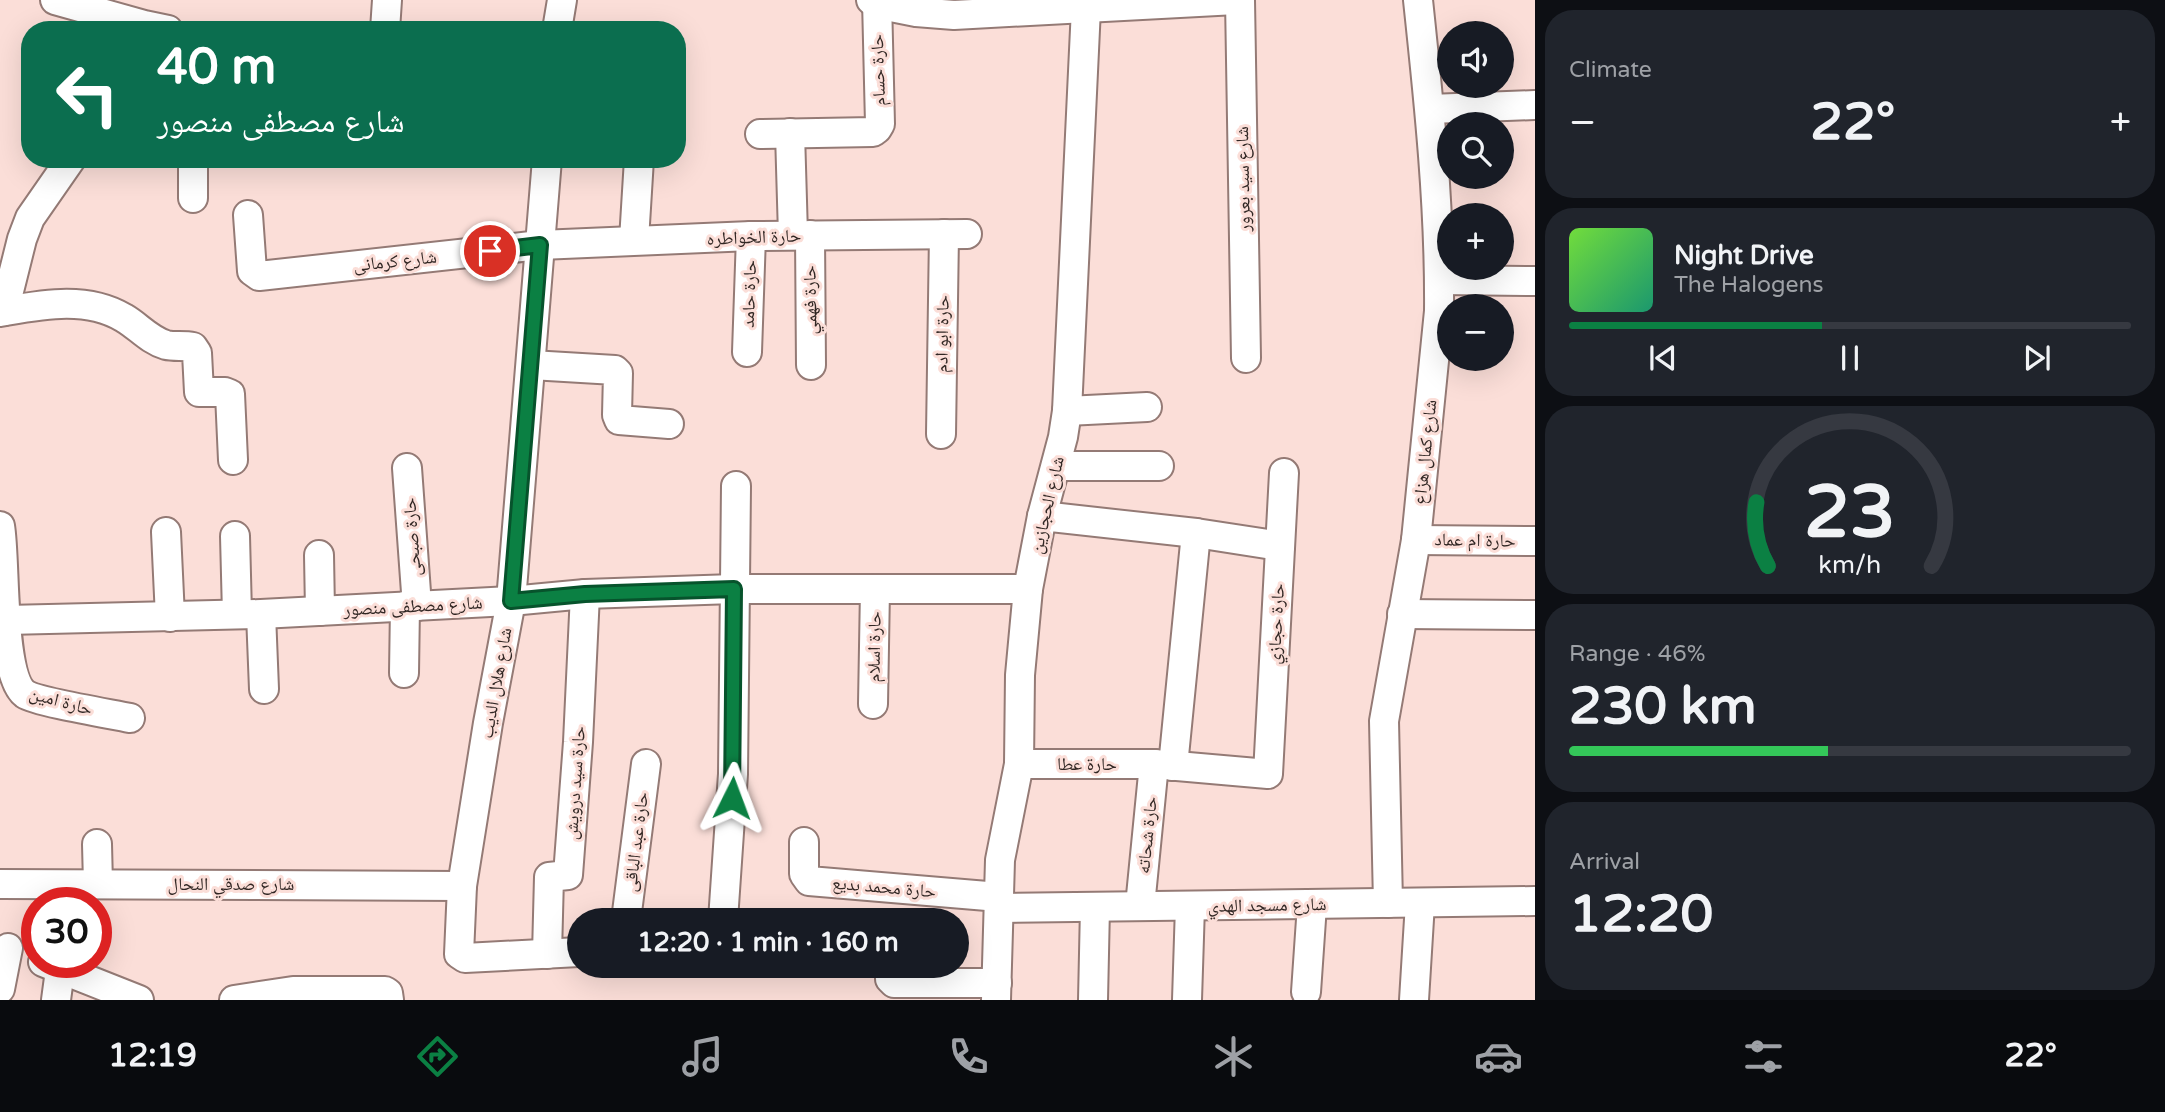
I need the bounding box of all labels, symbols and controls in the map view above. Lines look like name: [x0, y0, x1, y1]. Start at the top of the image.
map controls: [1437, 21, 1514, 371]
button: sound: [1437, 21, 1514, 98]
street label: حارة حسام: [866, 34, 891, 106]
text: 40 m: [157, 38, 276, 97]
icon: left: [42, 49, 133, 140]
text: Climate: [1569, 56, 1652, 84]
text: 22°: [1810, 91, 1895, 154]
text: −: [1569, 100, 1596, 146]
text: +: [2110, 100, 2131, 146]
text: شارع مصطفى منصور: [157, 103, 405, 141]
button: search: [1437, 112, 1514, 189]
street label: شارع سيد بعرور: [1231, 126, 1255, 233]
button: +: [1437, 203, 1514, 280]
pin: [460, 221, 520, 281]
street label: حارة الخواطره: [707, 224, 801, 250]
icon: arrive: [471, 232, 509, 270]
text: Night Drive: [1674, 240, 1814, 271]
street label: شارع كرمانى: [352, 246, 438, 276]
street label: حارة حامد: [737, 260, 761, 328]
street label: حارة فهمي: [798, 265, 825, 335]
text: The Halogens: [1674, 271, 1823, 299]
button: −: [1437, 294, 1514, 371]
street label: حارة ابو ادم: [930, 295, 955, 373]
icon: previous: [1644, 339, 1682, 377]
icon: pause: [1831, 339, 1869, 377]
icon: next: [2018, 339, 2056, 377]
street label: شارع كمال هزاع: [1409, 398, 1441, 506]
street label: شارع الحجازين: [1025, 454, 1069, 556]
text: 23: [1804, 469, 1896, 557]
street label: حارة صبحى: [398, 497, 426, 577]
street label: حارة ام عماد: [1434, 528, 1516, 553]
text: km/h: [1819, 550, 1881, 580]
street label: حارة حجازي: [1263, 583, 1293, 665]
street label: شارع مصطفى منصور: [342, 591, 483, 621]
street label: حارة اسلام: [862, 611, 887, 683]
street label: شارع هلال الديب: [475, 626, 517, 740]
text: Range · 46%: [1569, 640, 1705, 668]
text: 230 km: [1569, 675, 1757, 738]
street label: حارة امين: [27, 682, 95, 720]
street label: حارة سيد درويش: [560, 725, 590, 841]
street label: حارة عطا: [1057, 753, 1117, 775]
position arrow: [695, 761, 769, 835]
street label: حارة عبد الباقى: [619, 791, 653, 893]
street label: حارة شحاته: [1132, 795, 1162, 875]
text: Arrival: [1569, 848, 1640, 876]
street label: حارة محمد بديع: [831, 872, 937, 903]
street label: شارع صدقي النحال: [168, 873, 294, 899]
text: 12:20: [1569, 883, 1713, 946]
speed limit sign: 30: [21, 887, 112, 978]
street label: شارع مسجد الهدي: [1207, 893, 1327, 921]
text: 12:20 · 1 min · 160 m: [637, 927, 899, 958]
icon: directions: [413, 1032, 462, 1081]
icon: music: [678, 1032, 727, 1081]
icon: phone: [944, 1032, 993, 1081]
icon: climate: [1209, 1032, 1258, 1081]
icon: car: [1474, 1032, 1523, 1081]
icon: filters: [1739, 1032, 1788, 1081]
text: 12:19: [108, 1037, 197, 1075]
text: 22°: [2004, 1037, 2057, 1075]

